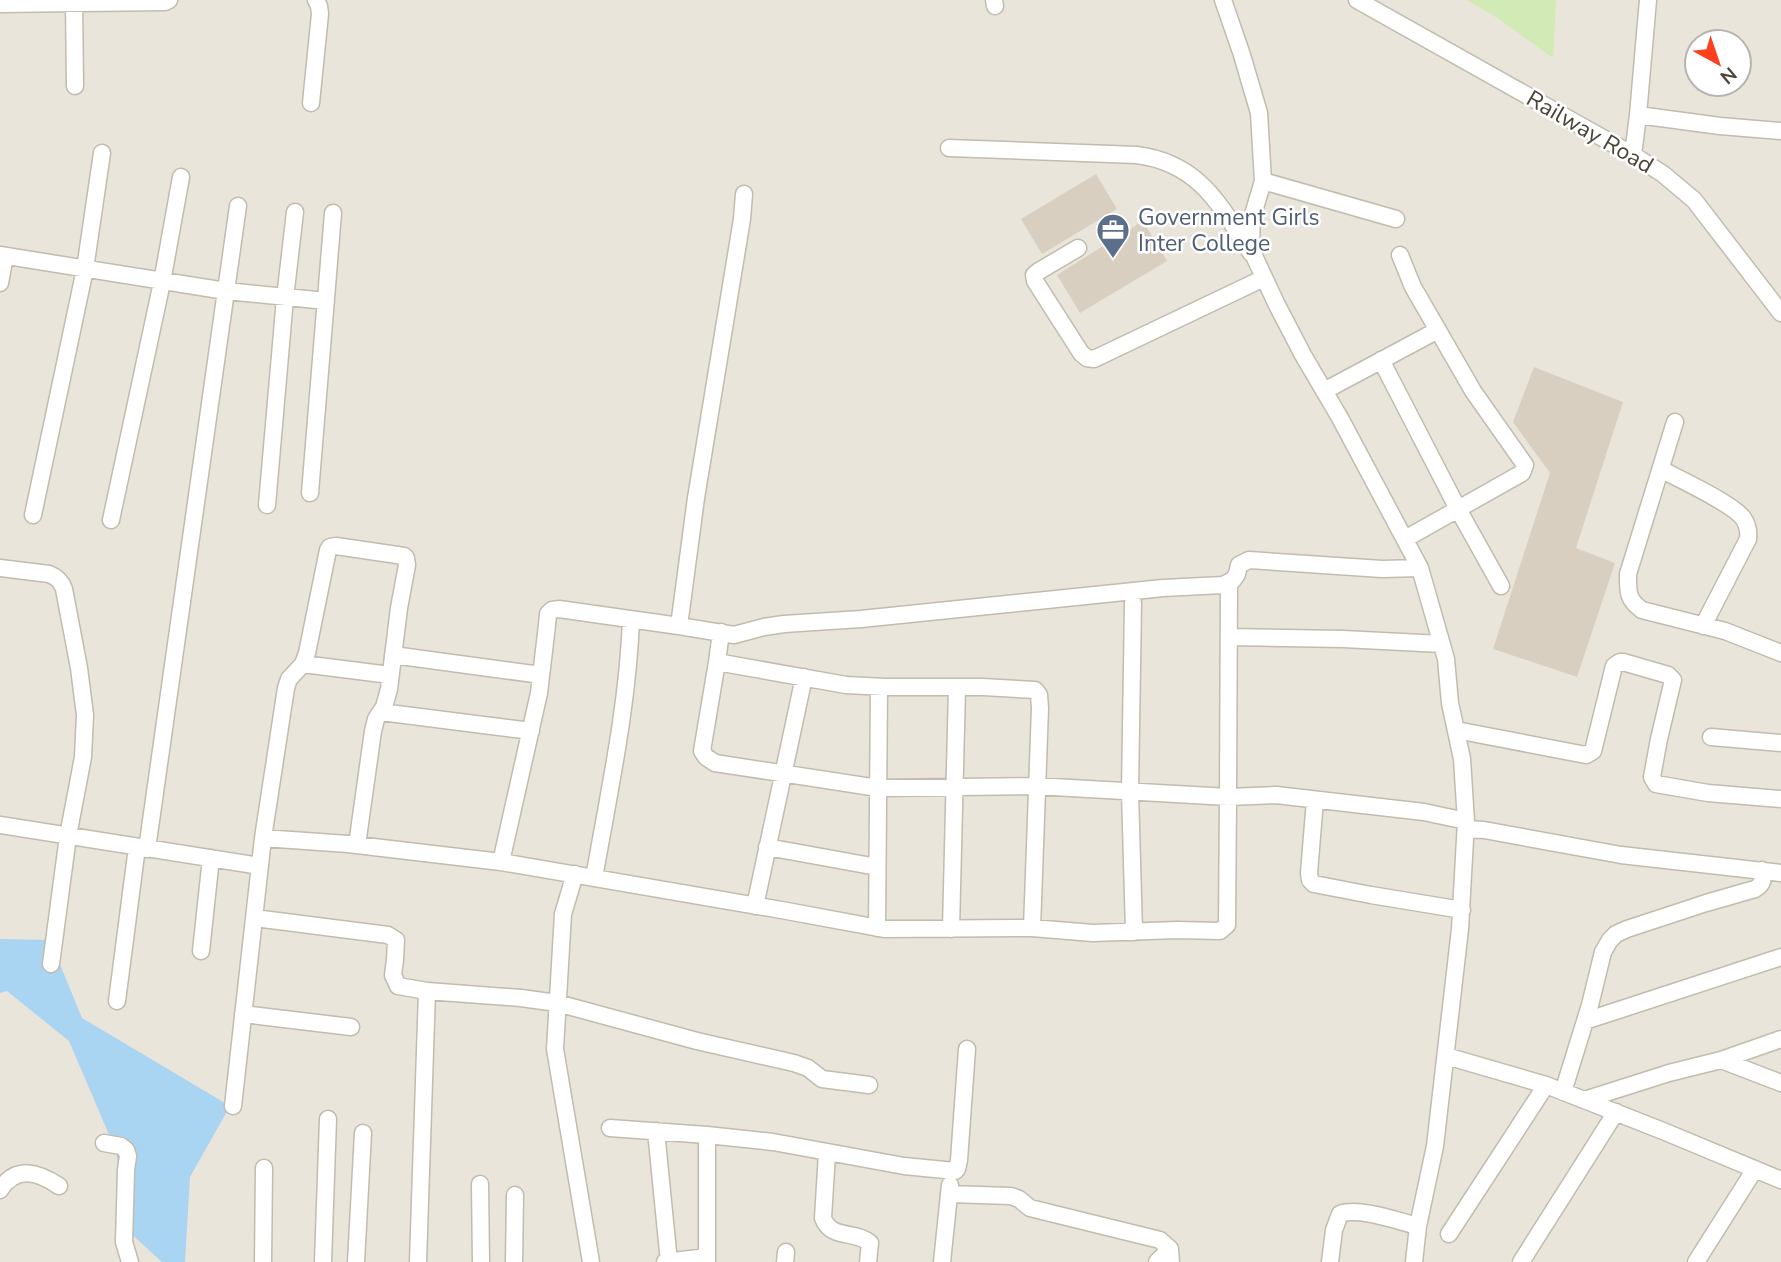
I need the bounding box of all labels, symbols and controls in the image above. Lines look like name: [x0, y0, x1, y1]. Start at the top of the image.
north arrow: [1683, 28, 1753, 98]
text: N: [1714, 61, 1742, 90]
street label: Railway Road: [1521, 83, 1659, 181]
place label: Government Girls Inter College: [1138, 202, 1320, 259]
office icon: Government Girls Inter College: [1094, 211, 1132, 260]

